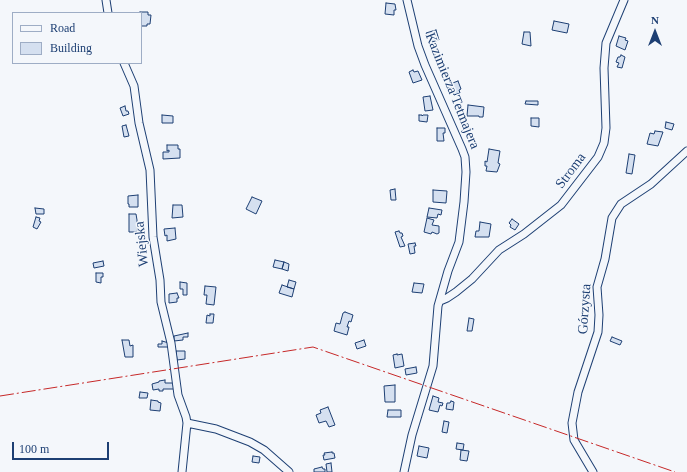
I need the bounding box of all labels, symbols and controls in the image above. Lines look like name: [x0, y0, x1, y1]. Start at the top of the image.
legend: [12, 12, 142, 64]
north arrow: [635, 12, 675, 52]
text: N: [651, 14, 659, 26]
text: Road: [50, 21, 75, 35]
street label: Kazimierza Tetmajera: [421, 30, 483, 152]
text: Building: [50, 41, 92, 55]
street label: Stroma: [552, 150, 590, 192]
street label: Wiejska: [131, 221, 153, 267]
street label: Górzysta: [575, 283, 595, 335]
scale bar: [14, 434, 111, 460]
text: 100 m: [19, 442, 49, 456]

